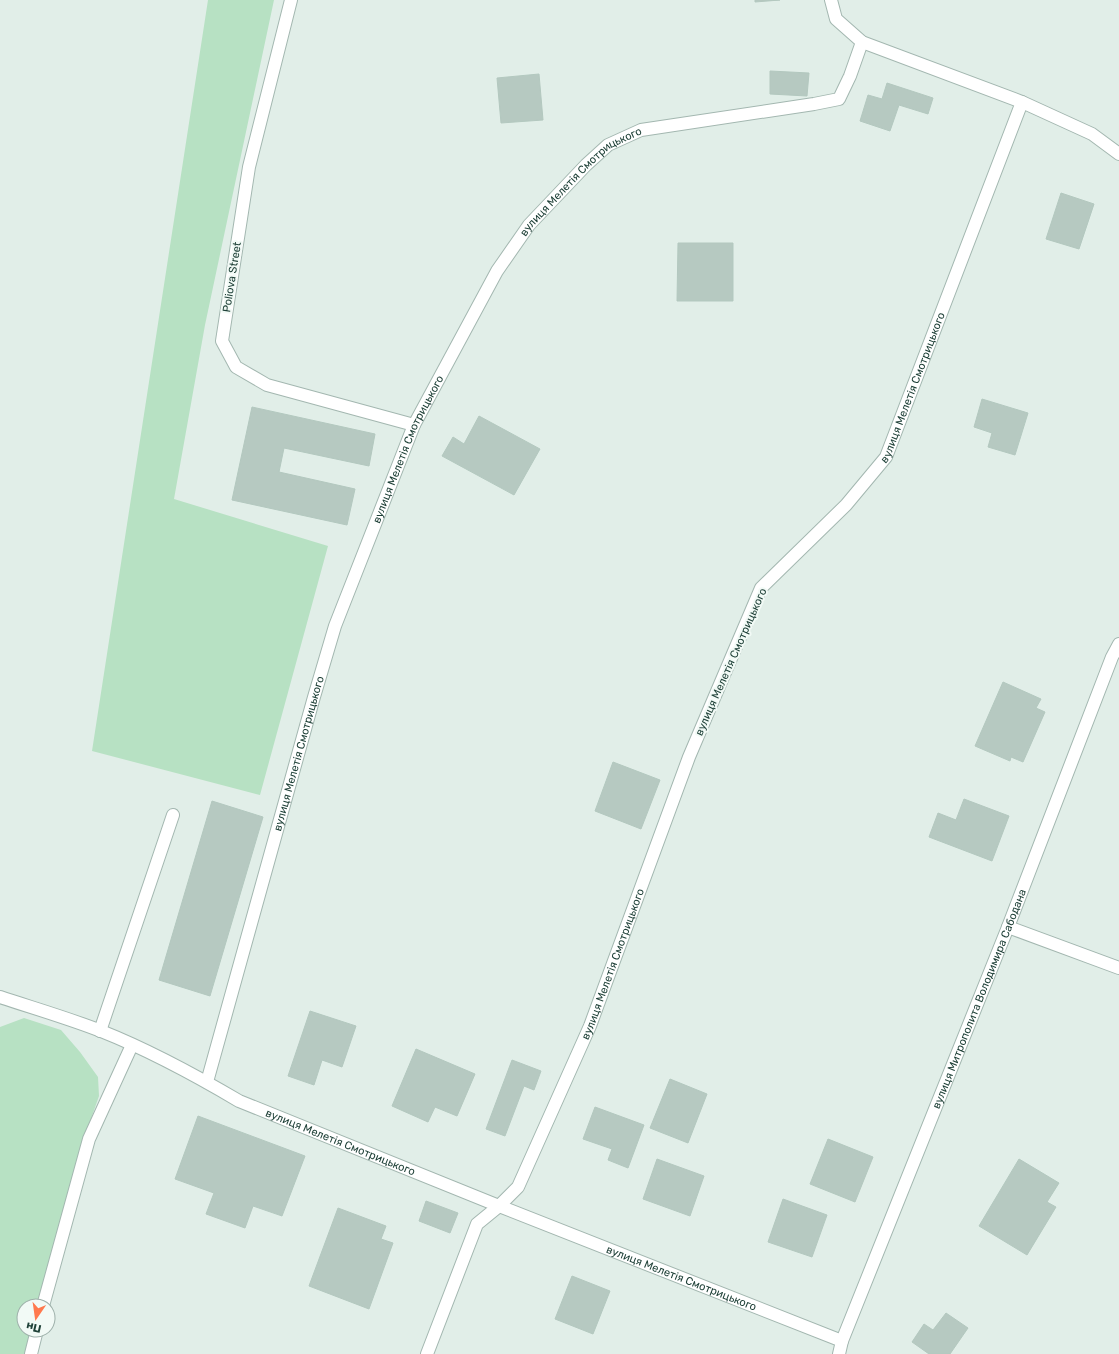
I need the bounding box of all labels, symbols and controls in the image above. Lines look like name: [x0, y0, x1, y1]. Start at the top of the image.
street label: вулиця Мелетія Смотрицького: [517, 124, 644, 238]
street label: Poliova Street: [220, 240, 244, 313]
street label: вулиця Мелетія Смотрицького: [877, 310, 947, 466]
street label: вулиця Мелетія Смотрицького: [370, 373, 446, 525]
street label: вулиця Мелетія Смотрицького: [693, 586, 769, 738]
street label: вулиця Мелетія Смотрицького: [271, 675, 326, 832]
street label: вулиця Мелетія Смотрицького: [578, 887, 647, 1041]
street label: вулиця Митрополита Володимира Сабодана: [929, 887, 1029, 1111]
street label: вулиця Мелетія Смотрицького: [264, 1106, 417, 1178]
street label: вулиця Мелетія Смотрицького: [605, 1242, 758, 1313]
north arrow: [16, 1298, 56, 1338]
text: Пн: [25, 1319, 43, 1335]

